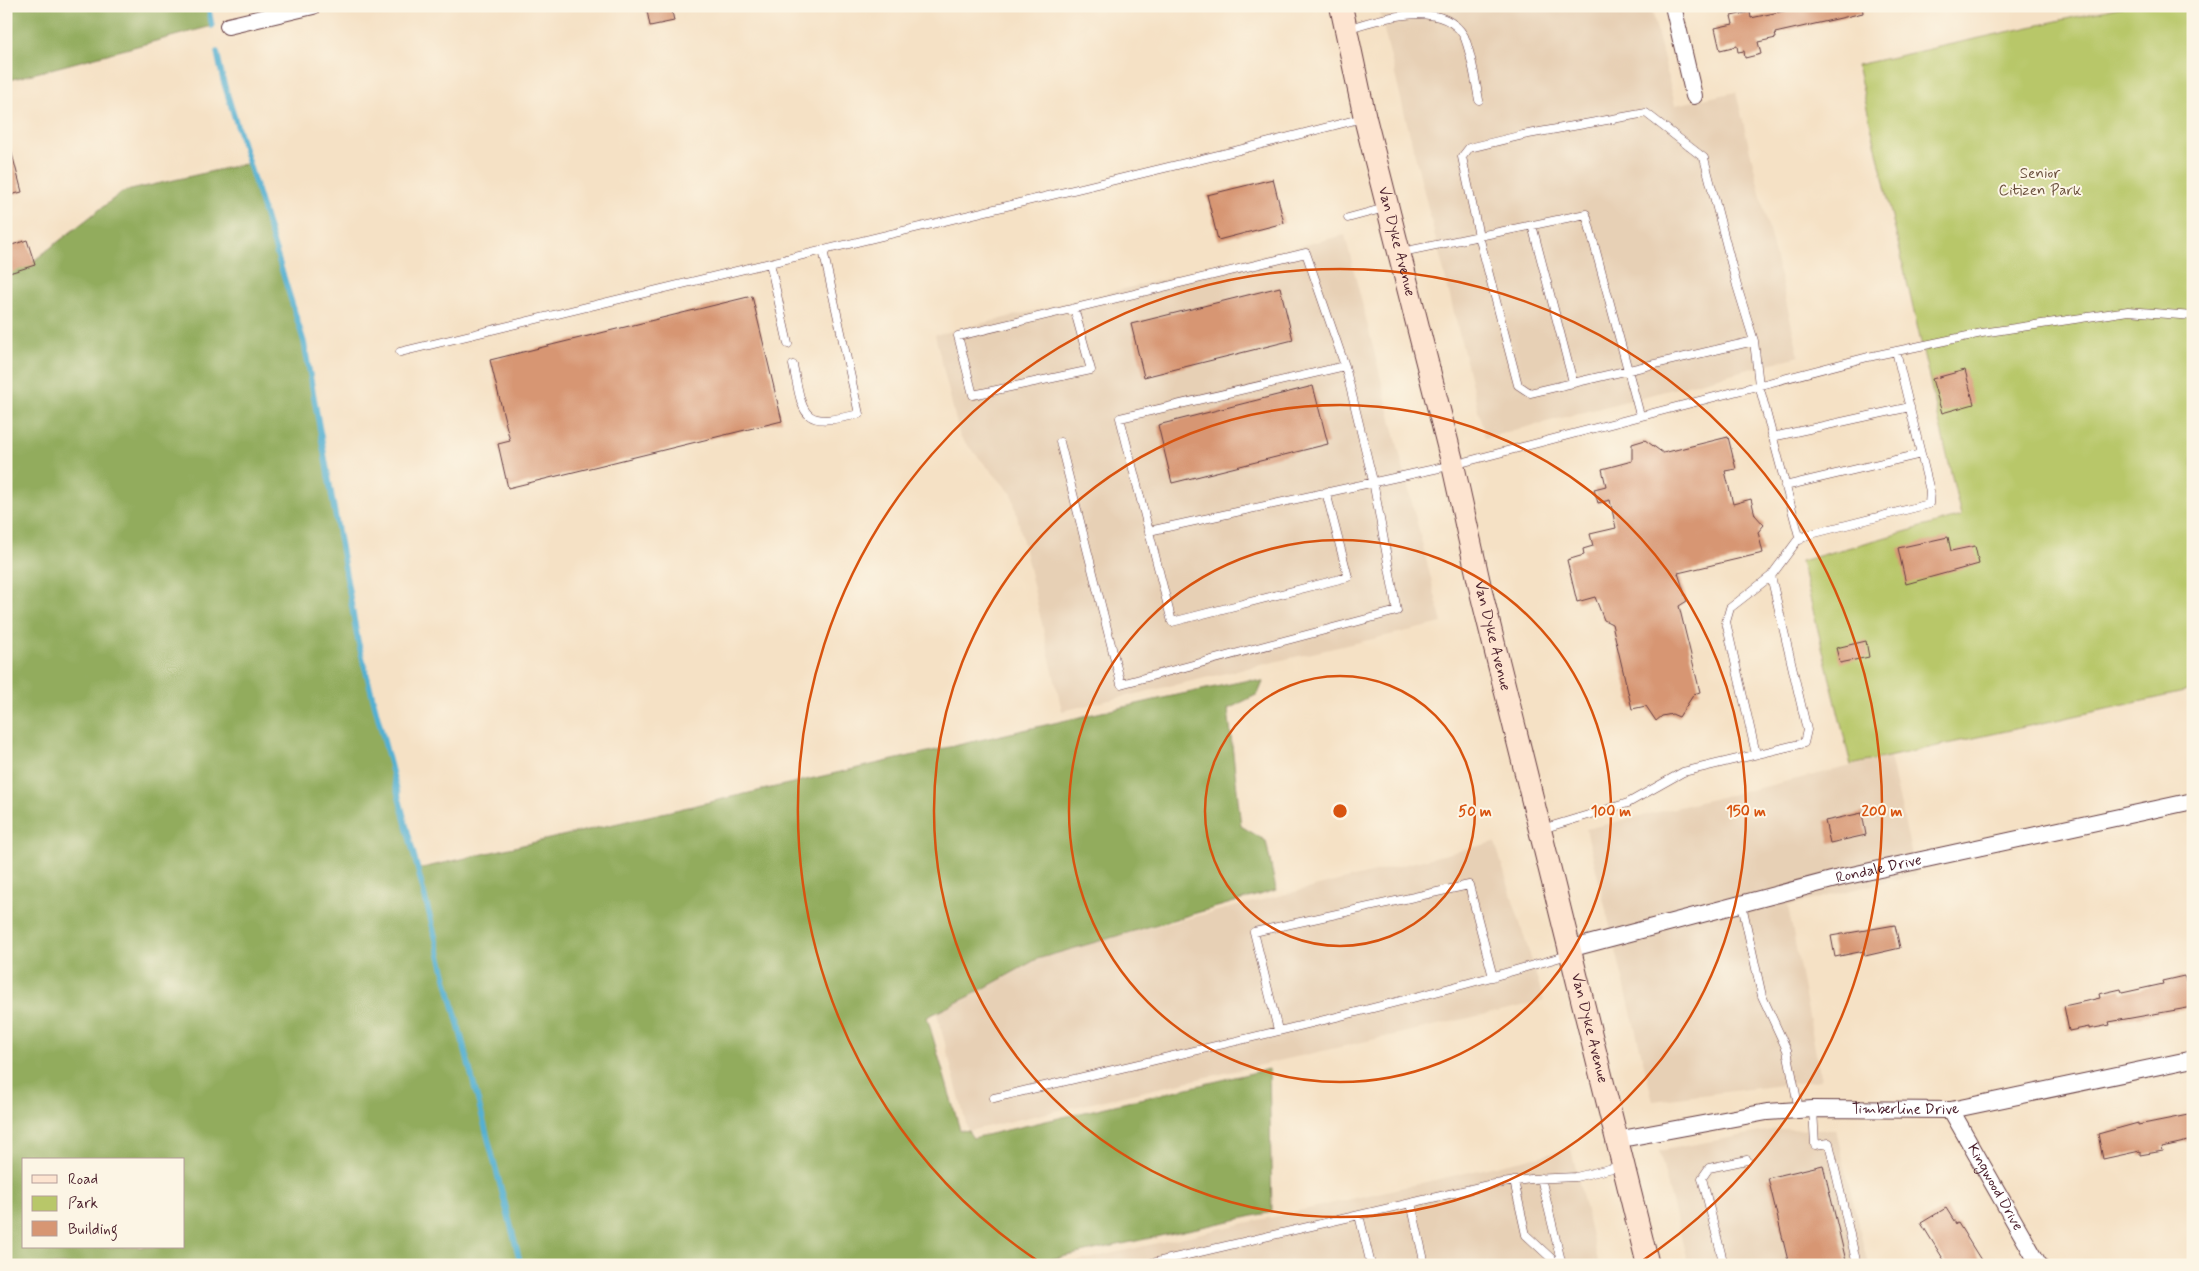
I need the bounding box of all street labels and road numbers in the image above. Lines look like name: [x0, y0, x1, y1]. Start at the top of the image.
street label: Van Dyke Avenue: [1373, 185, 1420, 299]
street label: Van Dyke Avenue: [1469, 579, 1515, 693]
street label: Rondale Drive: [1834, 850, 1924, 888]
street label: Van Dyke Avenue: [1566, 971, 1613, 1085]
street label: Timberline Drive: [1852, 1099, 1961, 1120]
street label: Kingwood Drive: [1962, 1140, 2028, 1235]

